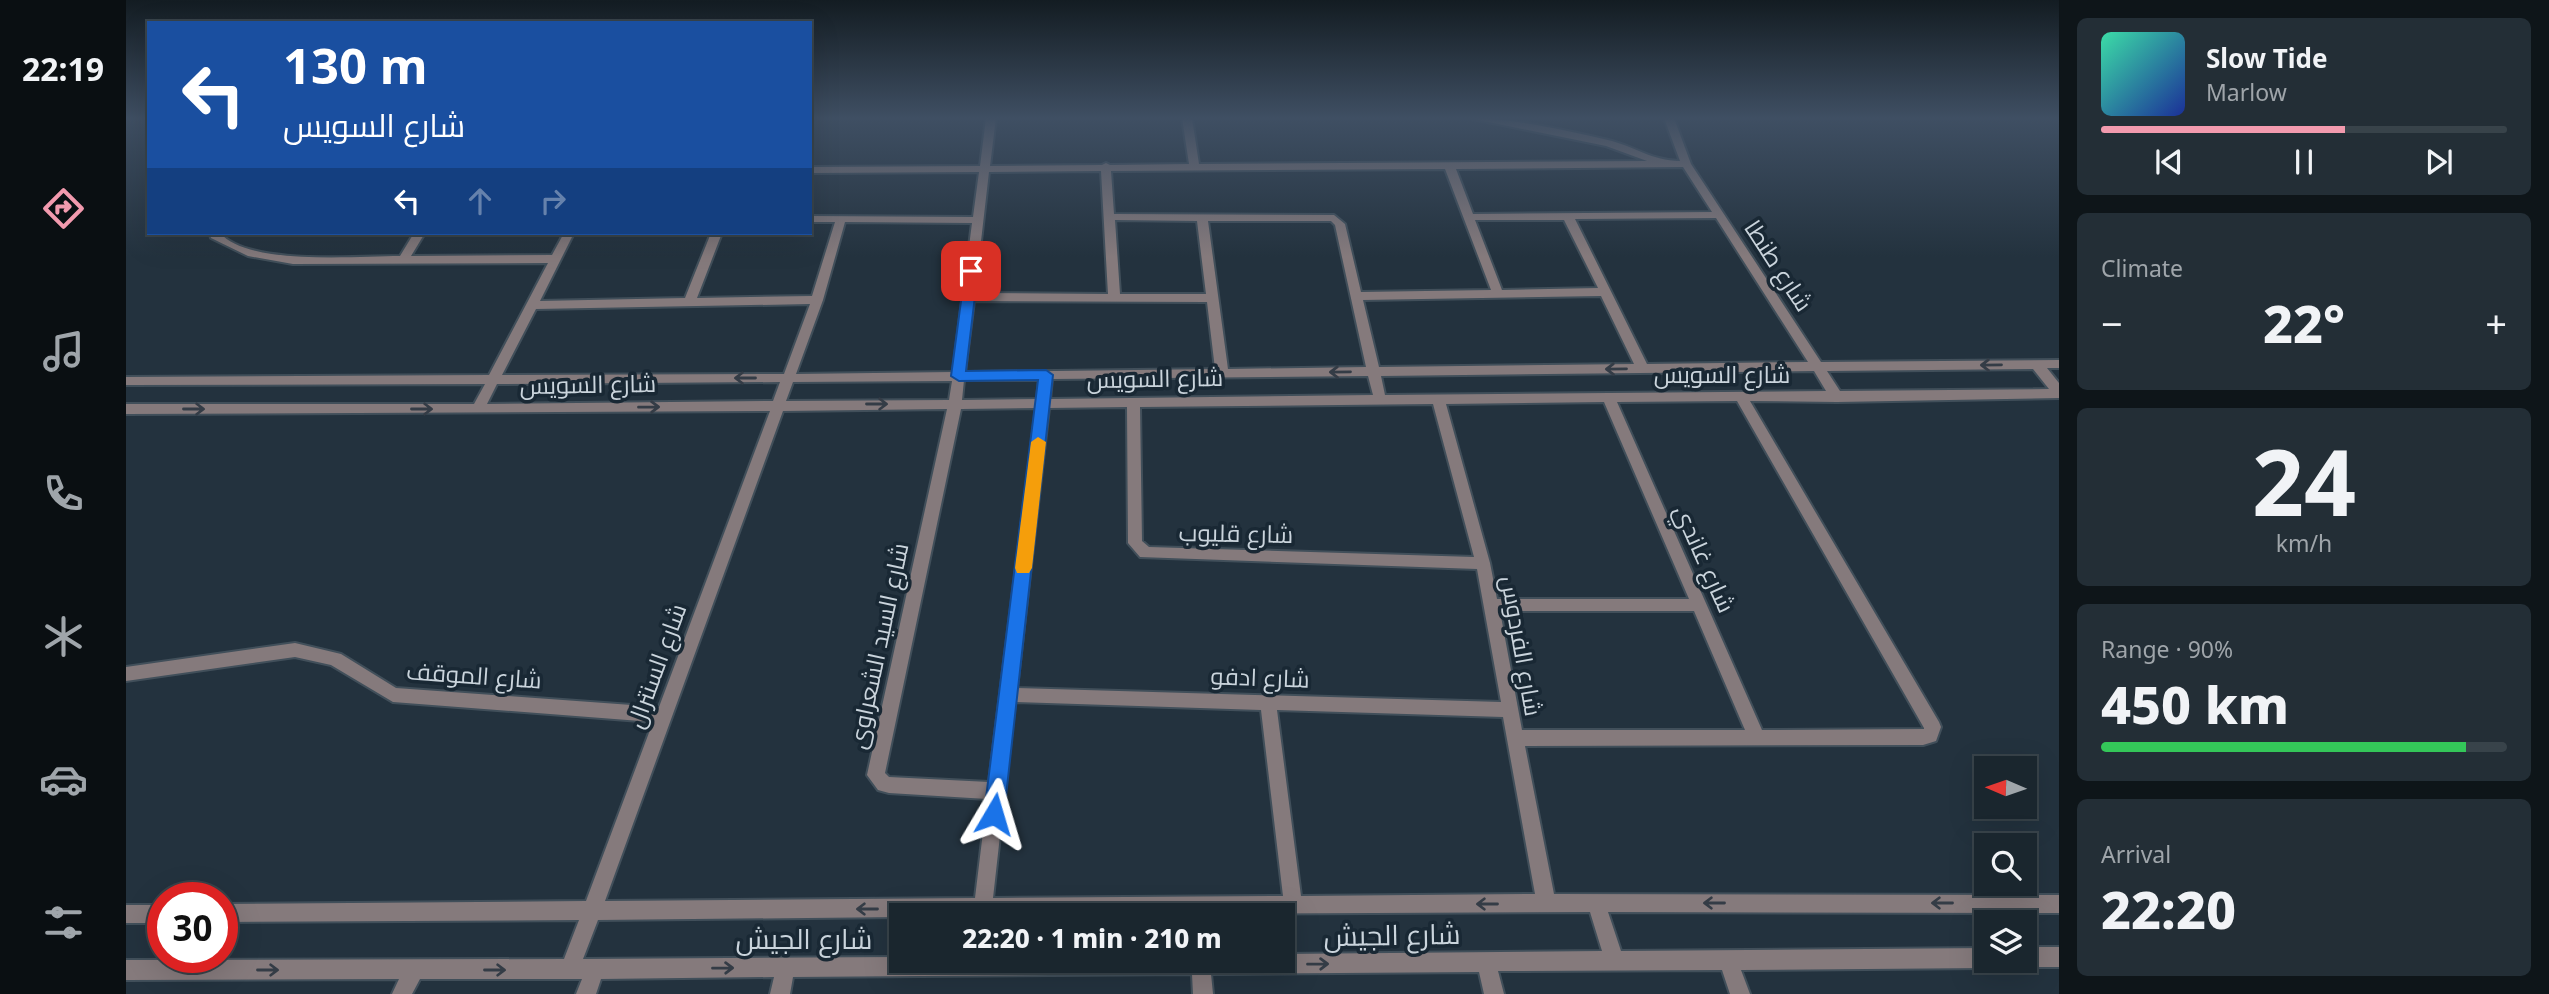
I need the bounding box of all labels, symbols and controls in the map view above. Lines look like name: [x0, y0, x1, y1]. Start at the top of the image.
text: 130 m: [283, 32, 428, 98]
text: Slow Tide: [2206, 40, 2328, 76]
text: 22:19: [22, 47, 104, 90]
icon: left: [168, 49, 259, 140]
text: Marlow: [2206, 76, 2287, 108]
text: شارع السويس: [283, 103, 465, 146]
icon: previous: [2150, 143, 2188, 181]
icon: pause: [2285, 143, 2323, 181]
icon: next: [2420, 143, 2458, 181]
icon: left: [388, 182, 426, 220]
icon: ahead: [461, 182, 499, 220]
icon: right: [534, 182, 572, 220]
icon: directions: [39, 184, 88, 233]
street label: شارع طنطا: [1737, 213, 1821, 318]
pin: [941, 241, 1001, 301]
icon: arrive: [952, 252, 990, 290]
text: Climate: [2101, 252, 2183, 284]
text: 22°: [2263, 287, 2345, 358]
text: −: [2101, 297, 2123, 349]
text: +: [2485, 297, 2507, 349]
icon: music: [39, 327, 88, 376]
street label: شارع السويس: [1654, 357, 1790, 391]
one-way arrow: [1980, 358, 2003, 371]
street label: شارع السويس: [1086, 360, 1224, 396]
one-way arrow: [1605, 362, 1628, 376]
one-way arrow: [1329, 365, 1352, 379]
street label: شارع السويس: [519, 366, 657, 402]
one-way arrow: [734, 371, 757, 385]
one-way arrow: [865, 397, 888, 411]
one-way arrow: [637, 400, 660, 414]
one-way arrow: [182, 402, 205, 416]
one-way arrow: [410, 402, 433, 416]
text: 24: [2252, 419, 2356, 543]
icon: phone: [39, 469, 88, 518]
street label: شارع غاندي: [1664, 499, 1744, 619]
street label: شارع قليوب: [1178, 515, 1294, 551]
text: km/h: [2276, 527, 2332, 559]
street label: شارع السيد الشعراوى: [840, 540, 916, 752]
street label: شارع الفردوس: [1493, 573, 1551, 719]
street label: شارع السنترال: [618, 599, 694, 733]
icon: climate: [39, 612, 88, 661]
text: Range · 90%: [2101, 633, 2233, 665]
street label: شارع الموقف: [405, 653, 543, 697]
street label: شارع ادفو: [1210, 658, 1310, 696]
text: 450 km: [2101, 668, 2289, 739]
icon: car: [39, 755, 88, 804]
north arrow: [1974, 756, 2037, 819]
map controls: [1974, 756, 2037, 973]
position arrow: [957, 777, 1031, 851]
button: search: [1974, 833, 2037, 896]
text: Arrival: [2101, 838, 2171, 870]
text: 22:20: [2101, 873, 2236, 944]
speed limit sign: 30: [147, 882, 238, 973]
one-way arrow: [1703, 896, 1726, 910]
one-way arrow: [1931, 896, 1954, 910]
one-way arrow: [1476, 897, 1499, 911]
icon: filters: [39, 898, 88, 947]
one-way arrow: [856, 902, 879, 915]
button: layers: [1974, 910, 2037, 973]
street label: شارع الجيش: [1323, 914, 1461, 955]
street label: شارع الجيش: [736, 919, 872, 958]
text: 22:20 · 1 min · 210 m: [962, 920, 1222, 956]
one-way arrow: [1306, 957, 1329, 970]
one-way arrow: [711, 961, 734, 975]
one-way arrow: [256, 963, 279, 977]
one-way arrow: [483, 963, 506, 977]

